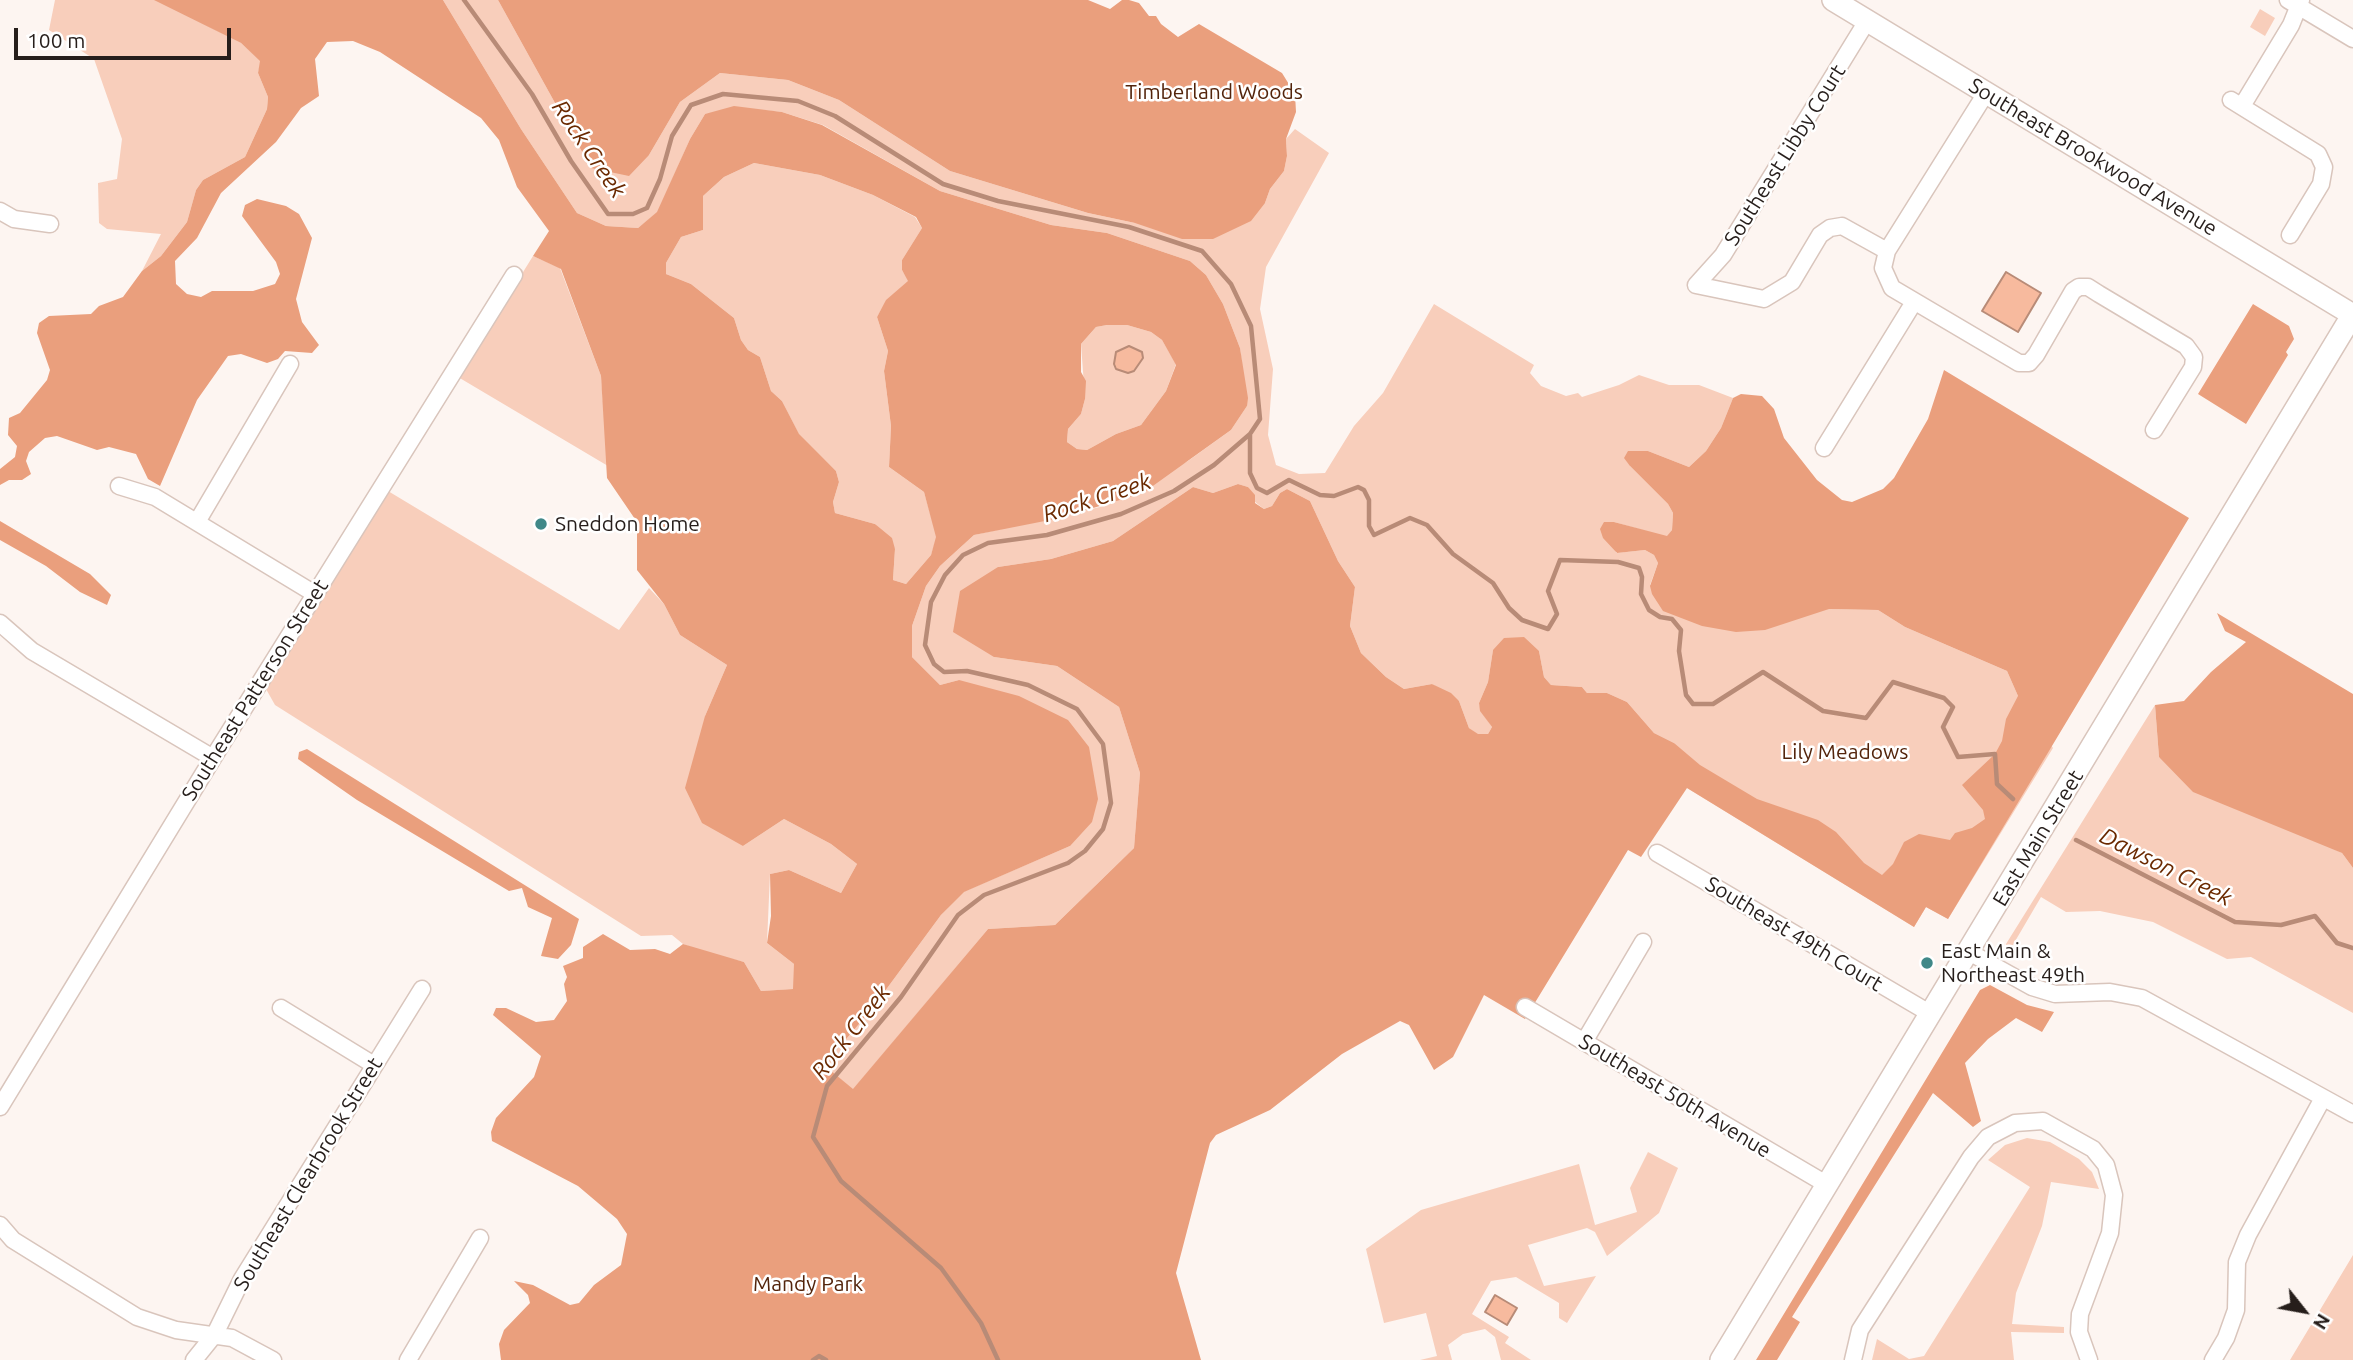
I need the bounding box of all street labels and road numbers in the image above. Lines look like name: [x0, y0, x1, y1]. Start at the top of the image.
street label: Southeast Libby Court: [1719, 60, 1851, 250]
street label: Southeast Brookwood Avenue: [1964, 73, 2222, 241]
street label: Southeast Patterson Street: [176, 575, 334, 805]
street label: East Main Street: [1987, 765, 2089, 911]
street label: Southeast 49th Court: [1701, 871, 1887, 997]
street label: Southeast 50th Avenue: [1574, 1029, 1776, 1163]
street label: Southeast Clearbrook Street: [228, 1053, 388, 1295]

